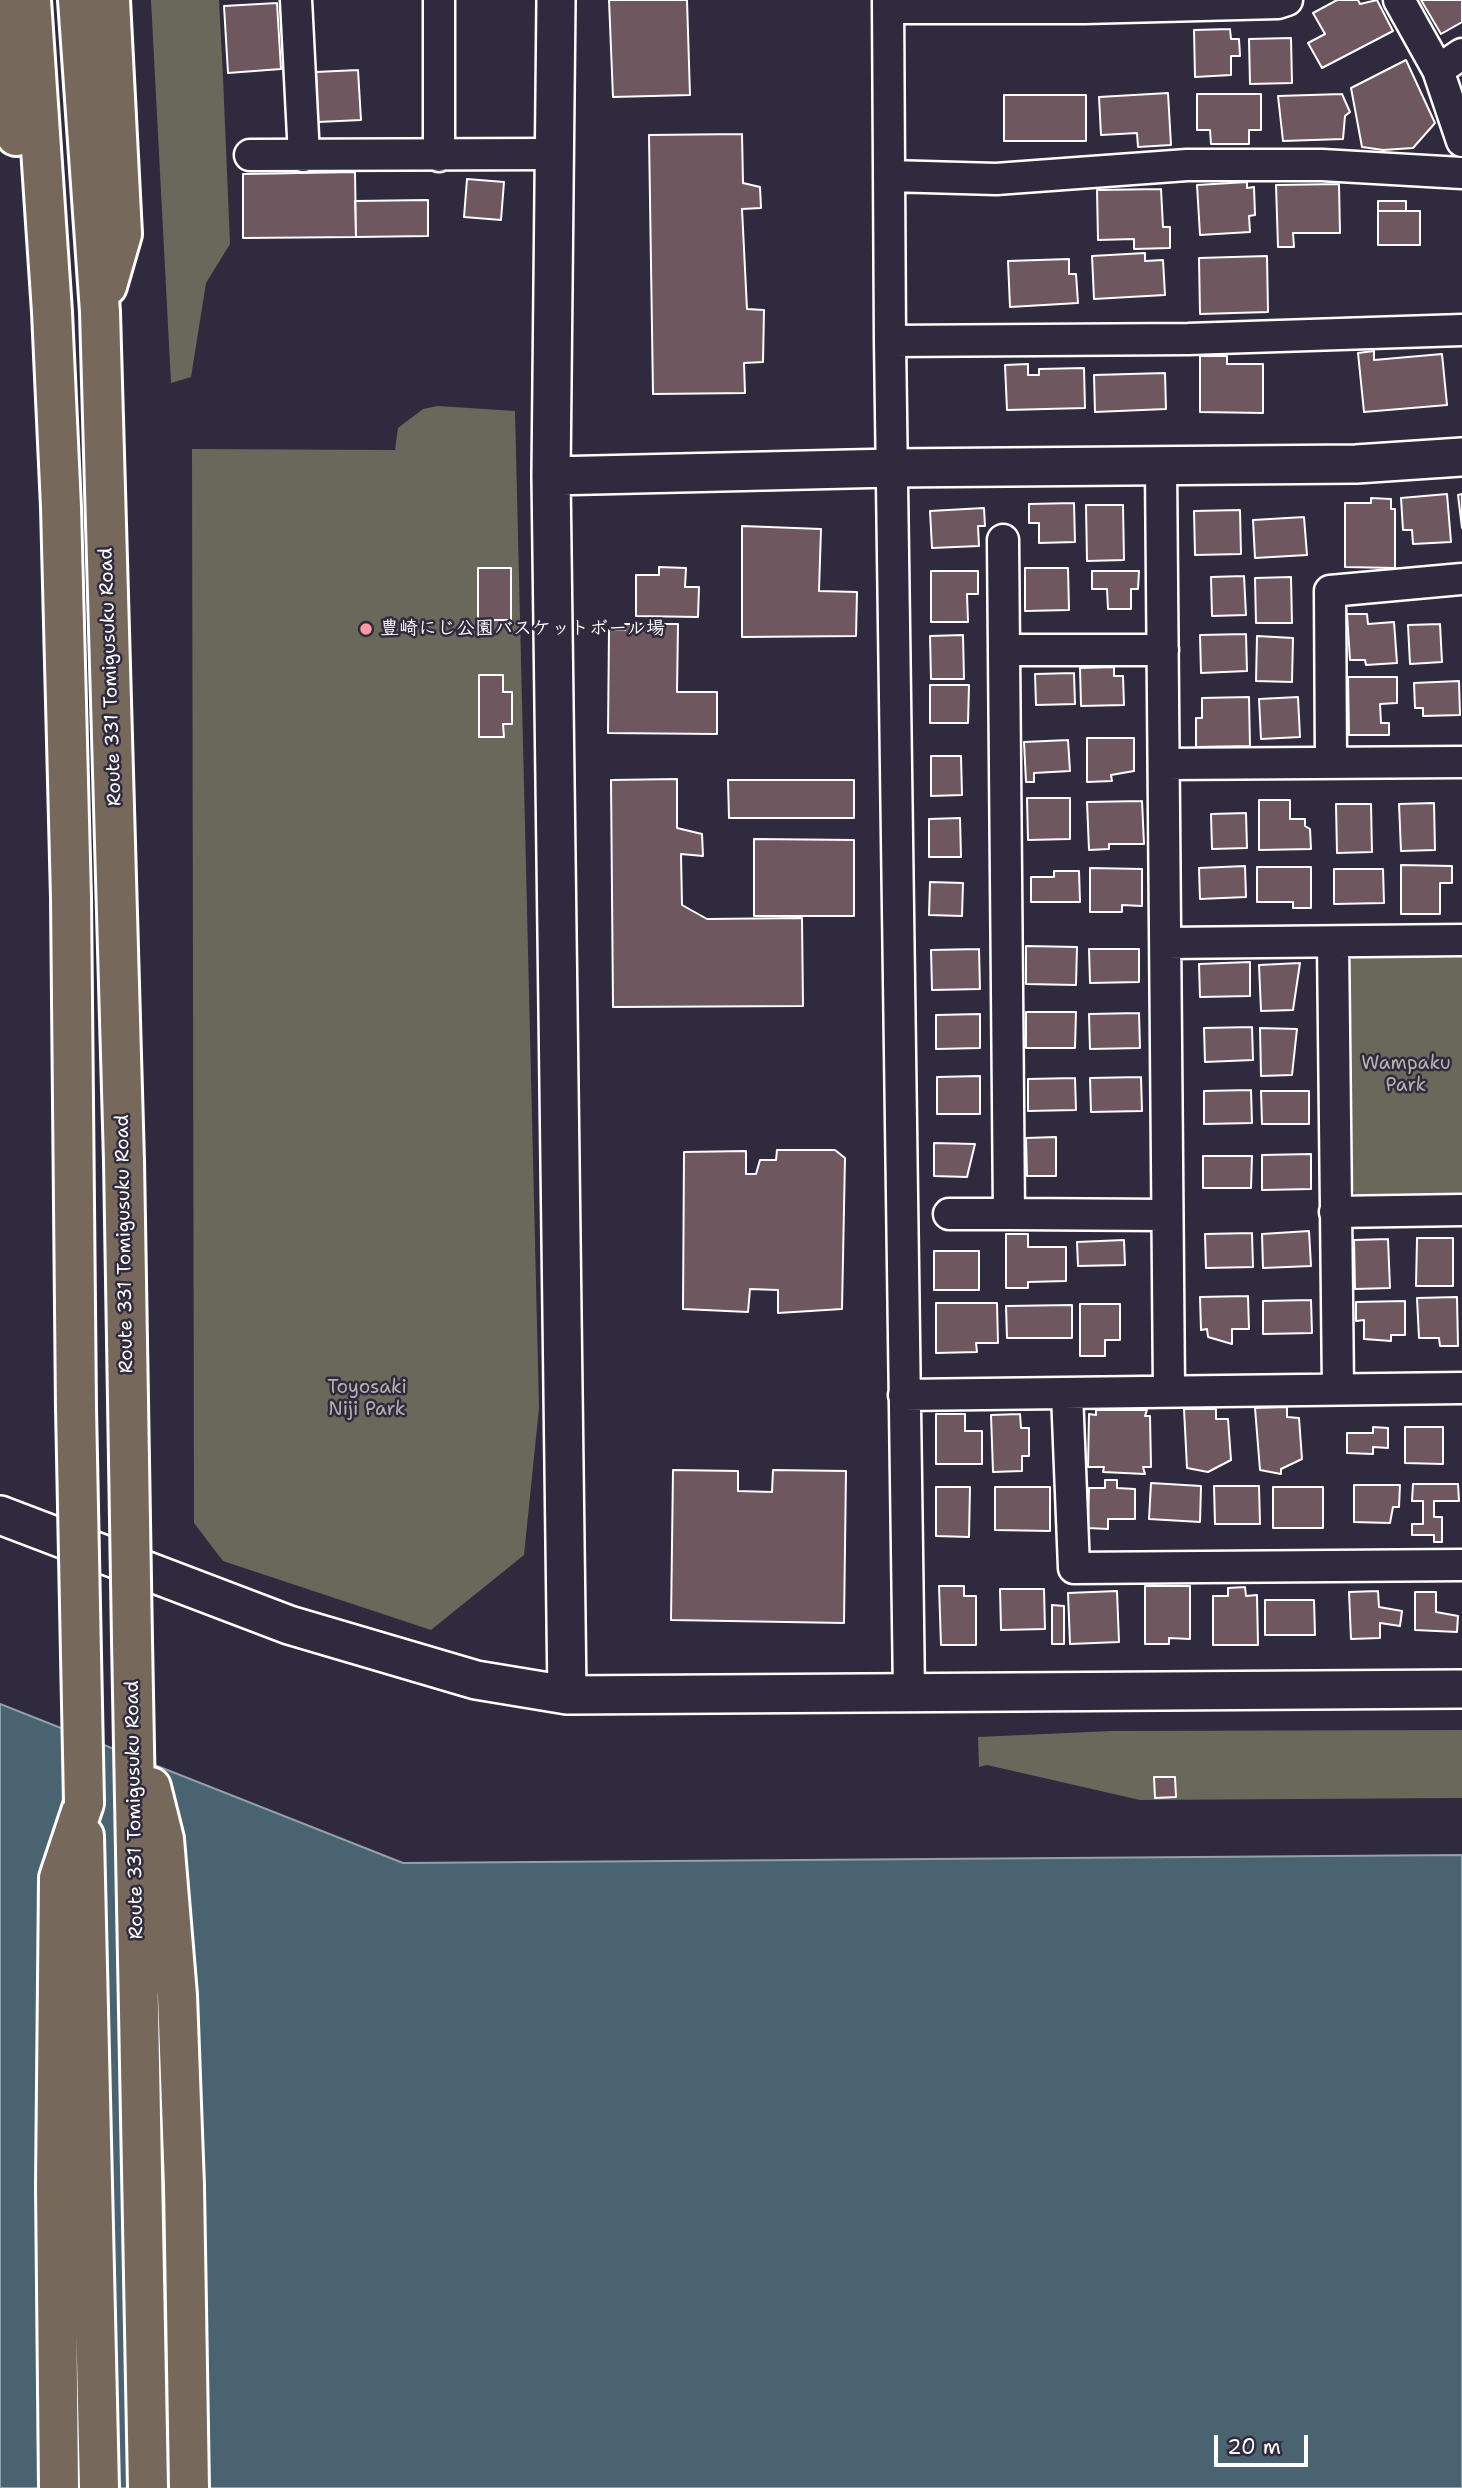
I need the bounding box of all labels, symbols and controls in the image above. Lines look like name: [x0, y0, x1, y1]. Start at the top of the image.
street label: Route 331 Tomigusuku Road: [95, 547, 127, 807]
place label: 豊崎にじ公園バスケットボール場: [380, 618, 665, 640]
marker: 豊崎にじ公園バスケットボール場: [358, 621, 374, 637]
park label: Wampaku Park: [1361, 1053, 1451, 1097]
street label: Route 331 Tomigusuku Road: [111, 1114, 139, 1374]
park label: Toyosaki Niji Park: [327, 1377, 407, 1421]
street label: Route 331 Tomigusuku Road: [121, 1680, 149, 1940]
scale bar: [1217, 2422, 1312, 2466]
text: 20 m: [1227, 2433, 1281, 2461]

